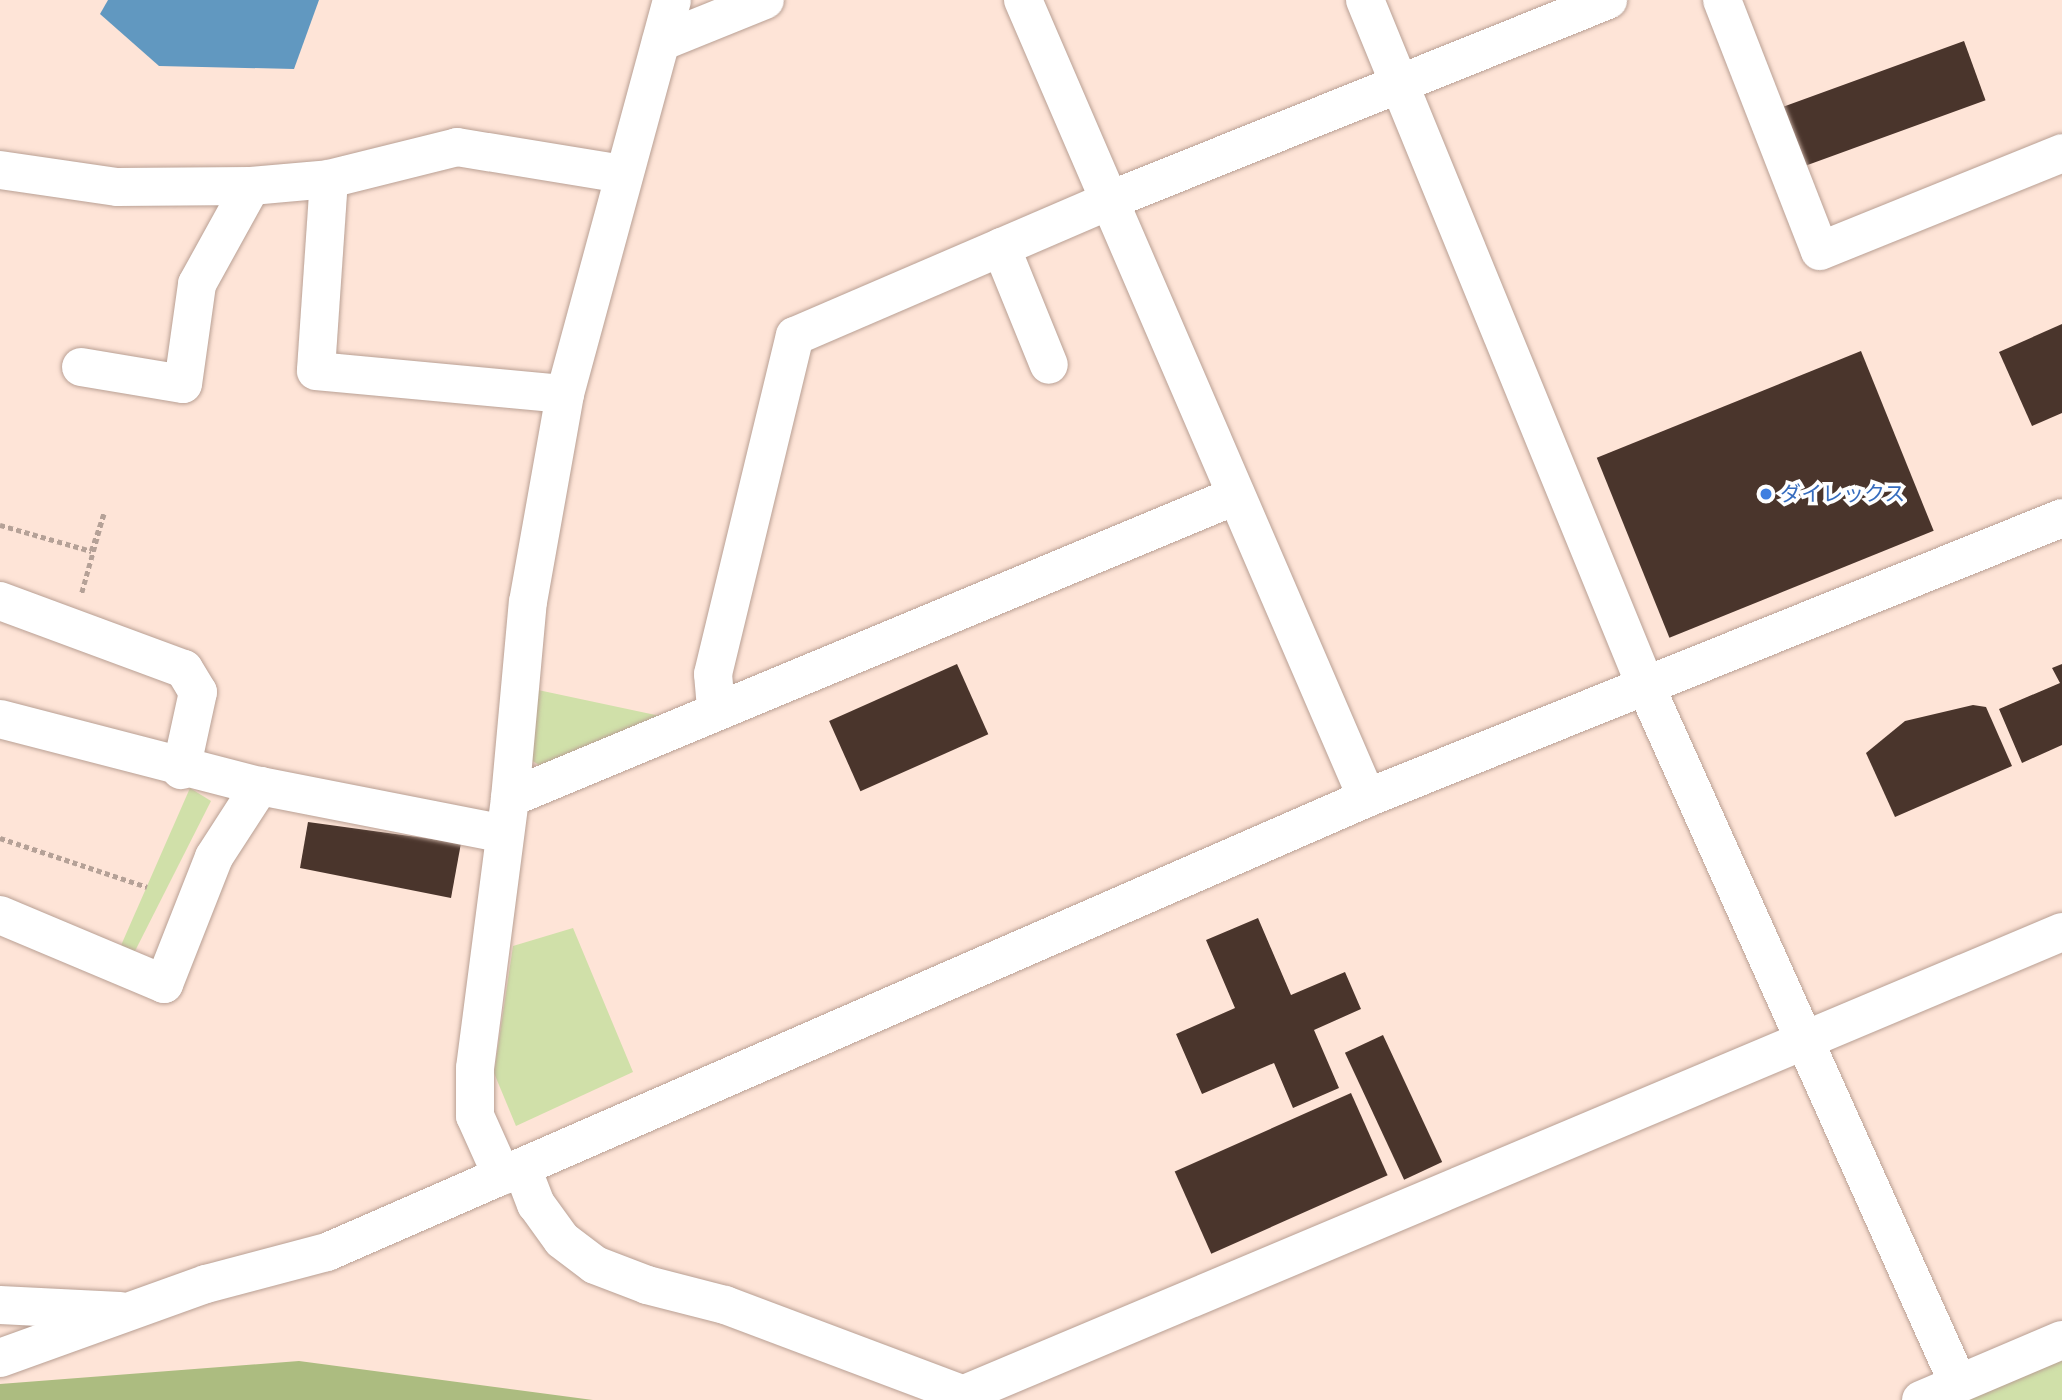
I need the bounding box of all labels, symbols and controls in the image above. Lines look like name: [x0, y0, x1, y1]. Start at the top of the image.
place label: ダイレックス: [1780, 481, 1906, 507]
marker: ダイレックス: [1758, 486, 1774, 502]

